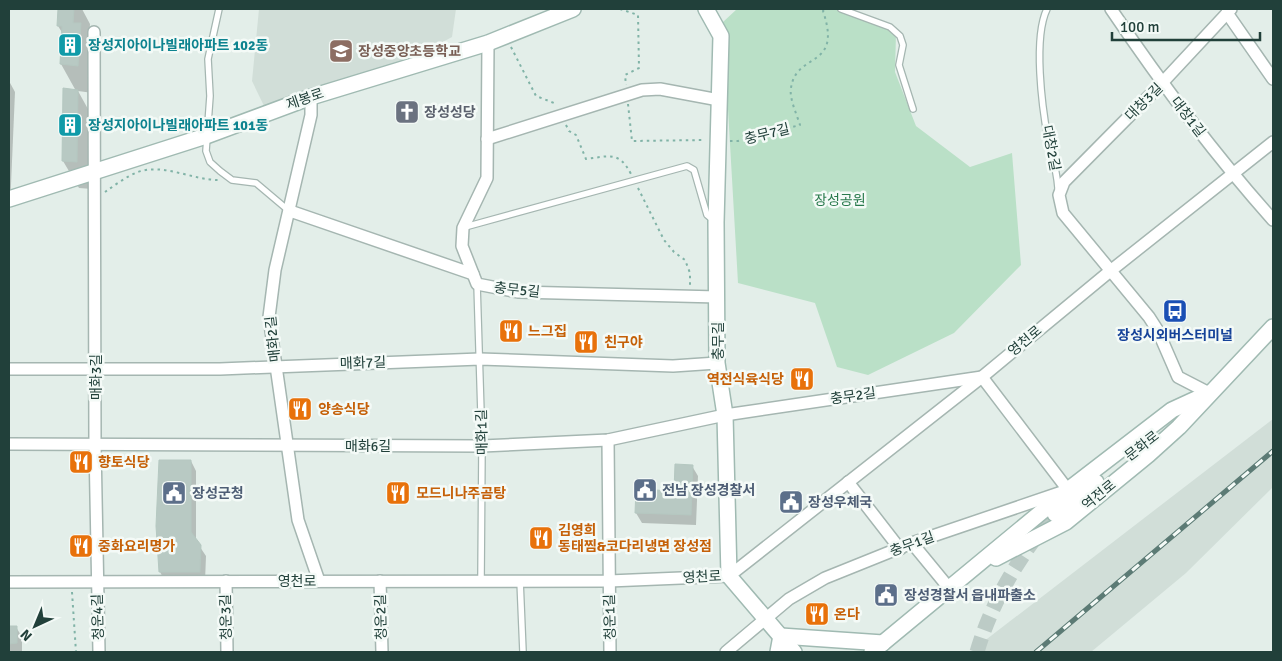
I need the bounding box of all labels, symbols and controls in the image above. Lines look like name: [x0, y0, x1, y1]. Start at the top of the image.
scale bar: [1112, 10, 1260, 42]
text: 100 m: [1120, 18, 1160, 36]
building icon: 장성지아이나빌래아파트 102동: [57, 32, 83, 58]
place label: 장성지아이나빌래아파트 102동: [88, 37, 268, 54]
school or university icon: 장성중앙초등학교: [328, 38, 354, 64]
place label: 장성중앙초등학교: [358, 43, 461, 60]
street label: 대창3길: [1122, 80, 1166, 124]
street label: 제봉로: [284, 85, 326, 113]
street label: 대창1길: [1167, 94, 1209, 140]
church icon: 장성성당: [394, 99, 420, 125]
place label: 장성성당: [424, 104, 476, 121]
building icon: 장성지아이나빌래아파트 101동: [57, 112, 83, 138]
place label: 장성지아이나빌래아파트 101동: [88, 117, 268, 134]
street label: 충무7길: [743, 120, 791, 148]
street label: 대창2길: [1038, 124, 1064, 172]
park label: 장성공원: [814, 192, 866, 209]
street label: 충무5길: [493, 279, 541, 301]
bus stop icon: 장성시외버스터미널: [1162, 298, 1188, 324]
street label: 매화2길: [262, 315, 284, 363]
restaurant icon: 느그집: [498, 318, 524, 344]
street label: 충무길: [710, 322, 727, 360]
street label: 영천로: [1005, 322, 1045, 360]
place label: 느그집: [528, 323, 567, 340]
place label: 장성시외버스터미널: [1117, 327, 1233, 344]
restaurant icon: 친구야: [573, 329, 599, 355]
place label: 친구야: [604, 334, 643, 351]
street label: 매화3길: [88, 354, 105, 400]
street label: 매화7길: [340, 354, 386, 372]
restaurant icon: 역전식육식당: [789, 366, 815, 392]
place label: 역전식육식당: [707, 371, 784, 388]
street label: 충무2길: [829, 384, 877, 408]
restaurant icon: 양송식당: [287, 396, 313, 422]
place label: 양송식당: [318, 401, 370, 418]
street label: 매화1길: [473, 409, 491, 455]
street label: 문화로: [1122, 427, 1163, 465]
street label: 매화6길: [345, 438, 391, 455]
restaurant icon: 향토식당: [68, 449, 94, 475]
place label: 향토식당: [98, 454, 150, 471]
street label: 역전로: [1079, 476, 1119, 514]
public building icon: 전남 장성경찰서: [632, 477, 658, 503]
public building icon: 장성군청: [161, 480, 187, 506]
restaurant icon: 모드니나주곰탕: [385, 480, 411, 506]
place label: 전남 장성경찰서: [662, 482, 755, 499]
place label: 장성군청: [192, 485, 244, 502]
place label: 모드니나주곰탕: [416, 485, 506, 502]
public building icon: 장성우체국: [778, 489, 804, 515]
place label: 장성우체국: [808, 494, 873, 511]
place label: 김영희 동태찜&코다리냉면 장성점: [558, 522, 712, 555]
restaurant icon: 김영희 동태찜&코다리냉면 장성점: [528, 525, 554, 551]
street label: 충무1길: [887, 528, 937, 560]
restaurant icon: 중화요리명가: [68, 533, 94, 559]
place label: 중화요리명가: [98, 538, 175, 555]
street label: 영천로: [682, 567, 722, 586]
street label: 영천로: [278, 573, 316, 590]
public building icon: 장성경찰서 읍내파출소: [873, 582, 899, 608]
place label: 장성경찰서 읍내파출소: [904, 587, 1036, 604]
street label: 청운4길: [89, 594, 107, 640]
street label: 청운3길: [217, 594, 235, 640]
street label: 청운2길: [372, 594, 390, 640]
street label: 청운1길: [601, 594, 619, 640]
north arrow: [10, 601, 60, 651]
restaurant icon: 온다: [804, 601, 830, 627]
place label: 온다: [834, 606, 860, 623]
text: N: [17, 625, 36, 644]

